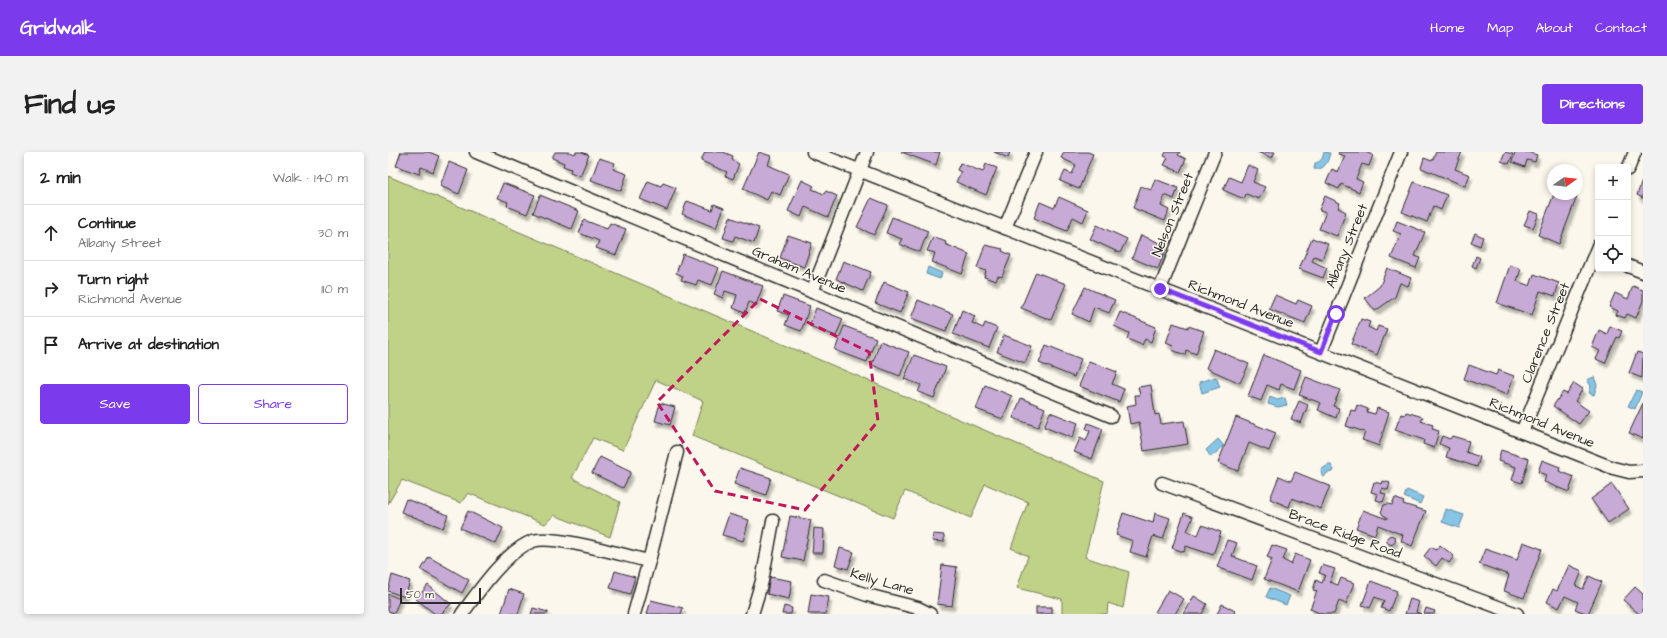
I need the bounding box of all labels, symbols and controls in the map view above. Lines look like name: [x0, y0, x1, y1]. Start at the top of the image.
text: Gridwalk: [20, 15, 96, 42]
text: Home: [1430, 18, 1465, 38]
text: Map: [1487, 18, 1513, 38]
text: About: [1535, 18, 1573, 38]
text: Contact: [1595, 18, 1647, 38]
button: Directions: [1542, 84, 1643, 124]
text: Find us: [24, 85, 115, 124]
north arrow: [1547, 164, 1583, 200]
map controls: [1595, 164, 1631, 272]
button: +: [1595, 164, 1631, 200]
text: 2 min: [40, 166, 81, 190]
text: Walk · 140 m: [273, 169, 348, 187]
street label: Nelson Street: [1147, 170, 1199, 260]
street label: Albany Street: [1321, 200, 1373, 291]
button: −: [1595, 200, 1631, 236]
text: Continue: [78, 213, 136, 234]
icon: ahead: [40, 222, 62, 244]
text: 30 m: [318, 224, 348, 242]
text: Albany Street: [78, 234, 161, 252]
button: locate: [1595, 236, 1631, 272]
street label: Graham Avenue: [749, 241, 850, 299]
text: Turn right: [78, 269, 149, 290]
street label: Richmond Avenue: [1185, 275, 1297, 334]
icon: right: [40, 278, 62, 300]
street label: Clarence Street: [1517, 279, 1575, 386]
text: 110 m: [321, 280, 348, 298]
route end: [1151, 280, 1169, 298]
text: Richmond Avenue: [78, 290, 182, 308]
route start: [1327, 305, 1345, 323]
icon: arrive: [40, 334, 62, 356]
text: Arrive at destination: [78, 334, 219, 355]
button: Save: [40, 384, 190, 424]
button: Share: [198, 384, 348, 424]
street label: Richmond Avenue: [1486, 393, 1598, 453]
street label: Brace Ridge Road: [1286, 504, 1404, 564]
street label: Kelly Lane: [848, 563, 916, 601]
scale bar: [400, 586, 481, 605]
text: 50 m: [406, 587, 434, 602]

